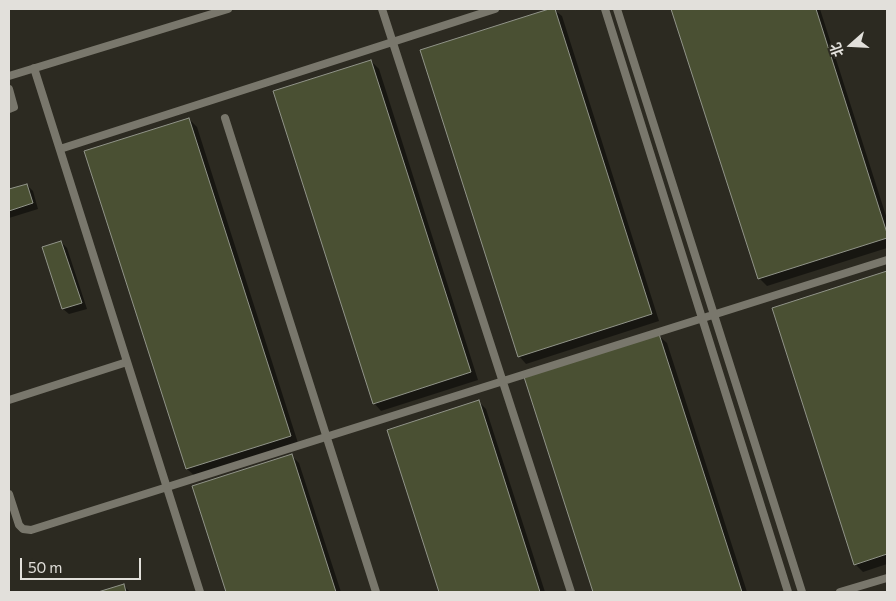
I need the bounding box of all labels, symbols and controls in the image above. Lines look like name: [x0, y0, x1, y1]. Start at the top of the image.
north arrow: [826, 20, 876, 70]
text: 北: [826, 41, 847, 59]
scale bar: [22, 548, 144, 580]
text: 50 m: [28, 558, 62, 576]

